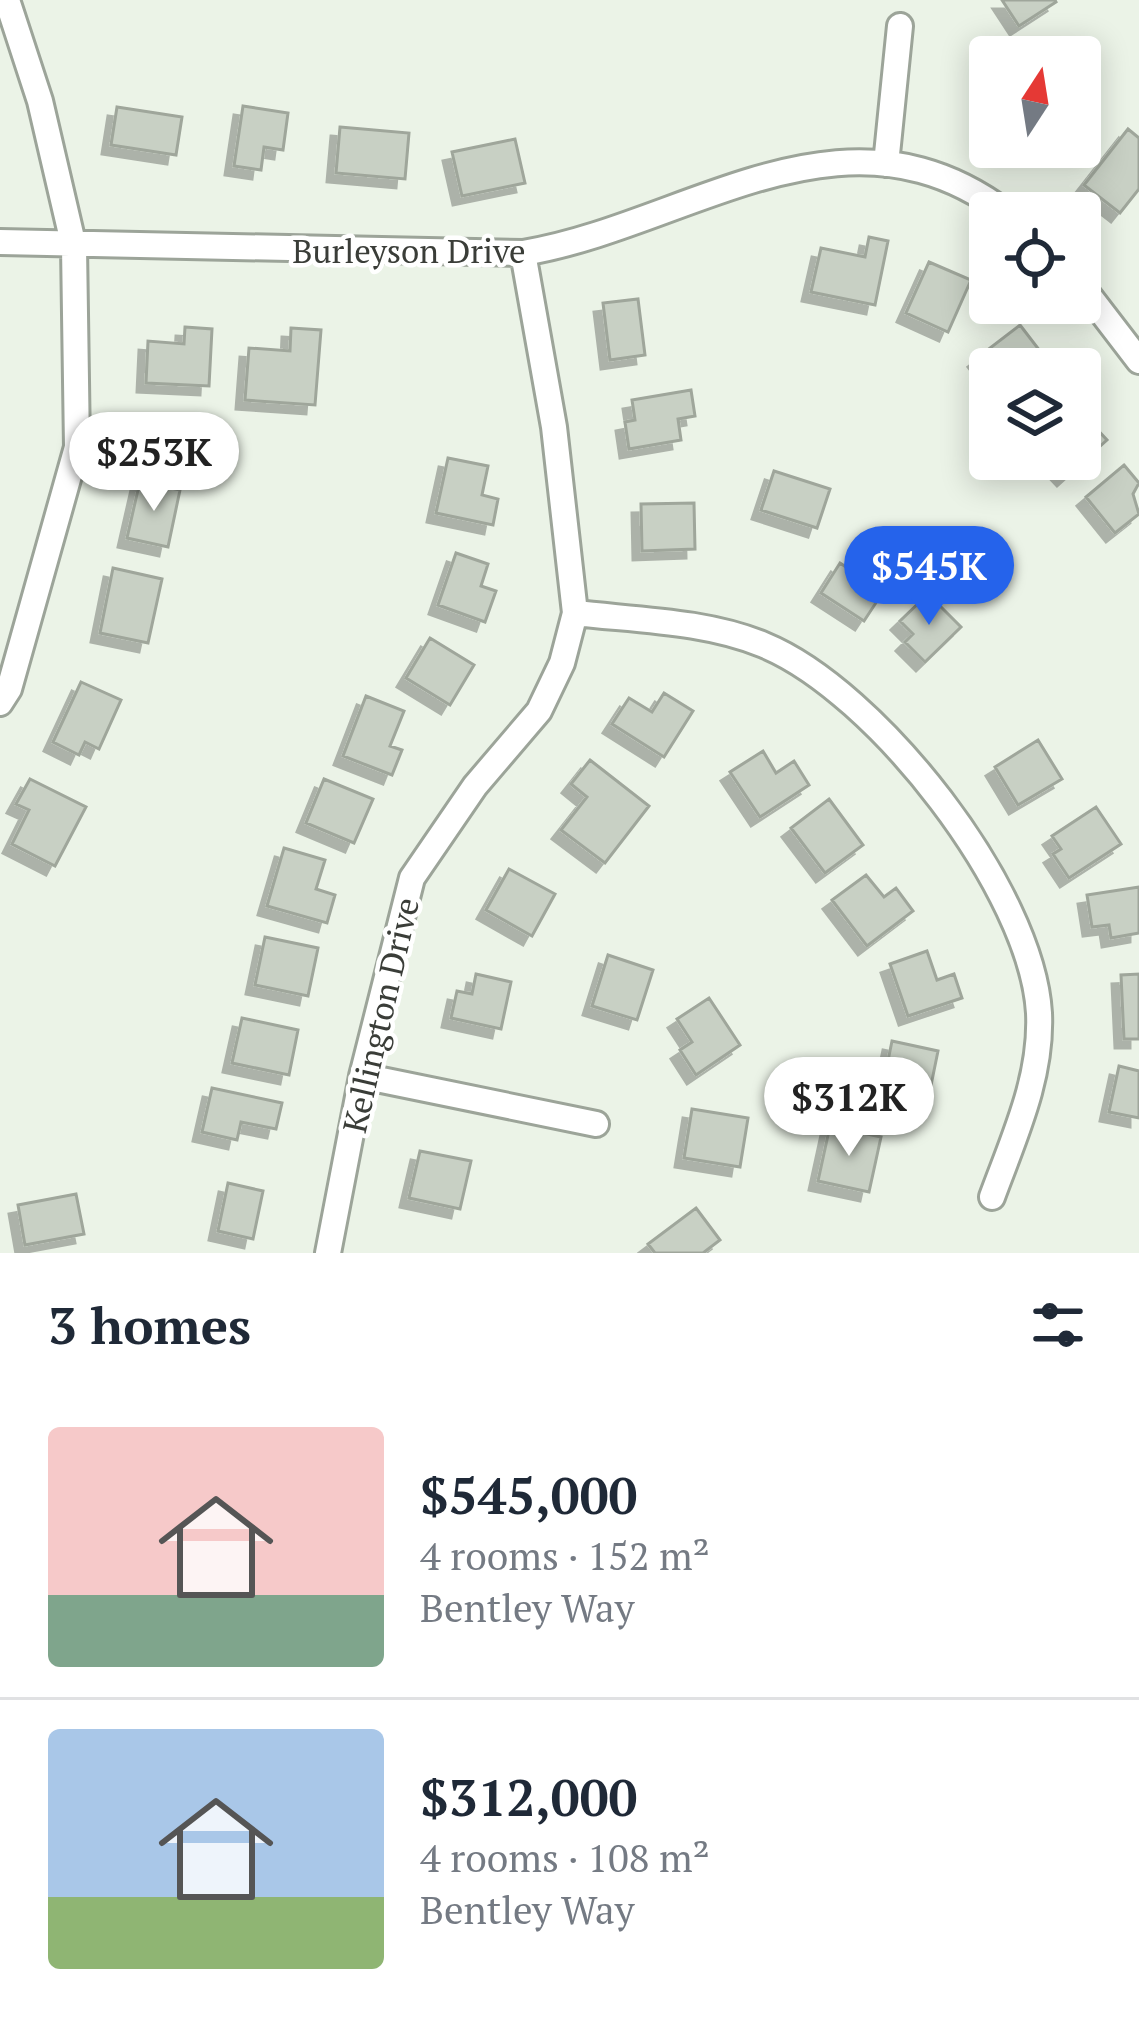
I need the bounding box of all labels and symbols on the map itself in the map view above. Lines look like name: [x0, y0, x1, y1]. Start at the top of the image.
north arrow: [969, 36, 1101, 168]
street label: Burleyson Drive: [292, 229, 526, 272]
pin: $253K: [70, 412, 238, 514]
pin: $545K: [845, 526, 1013, 628]
street label: Kellington Drive: [332, 893, 428, 1137]
pin: $312K: [765, 1057, 933, 1159]

